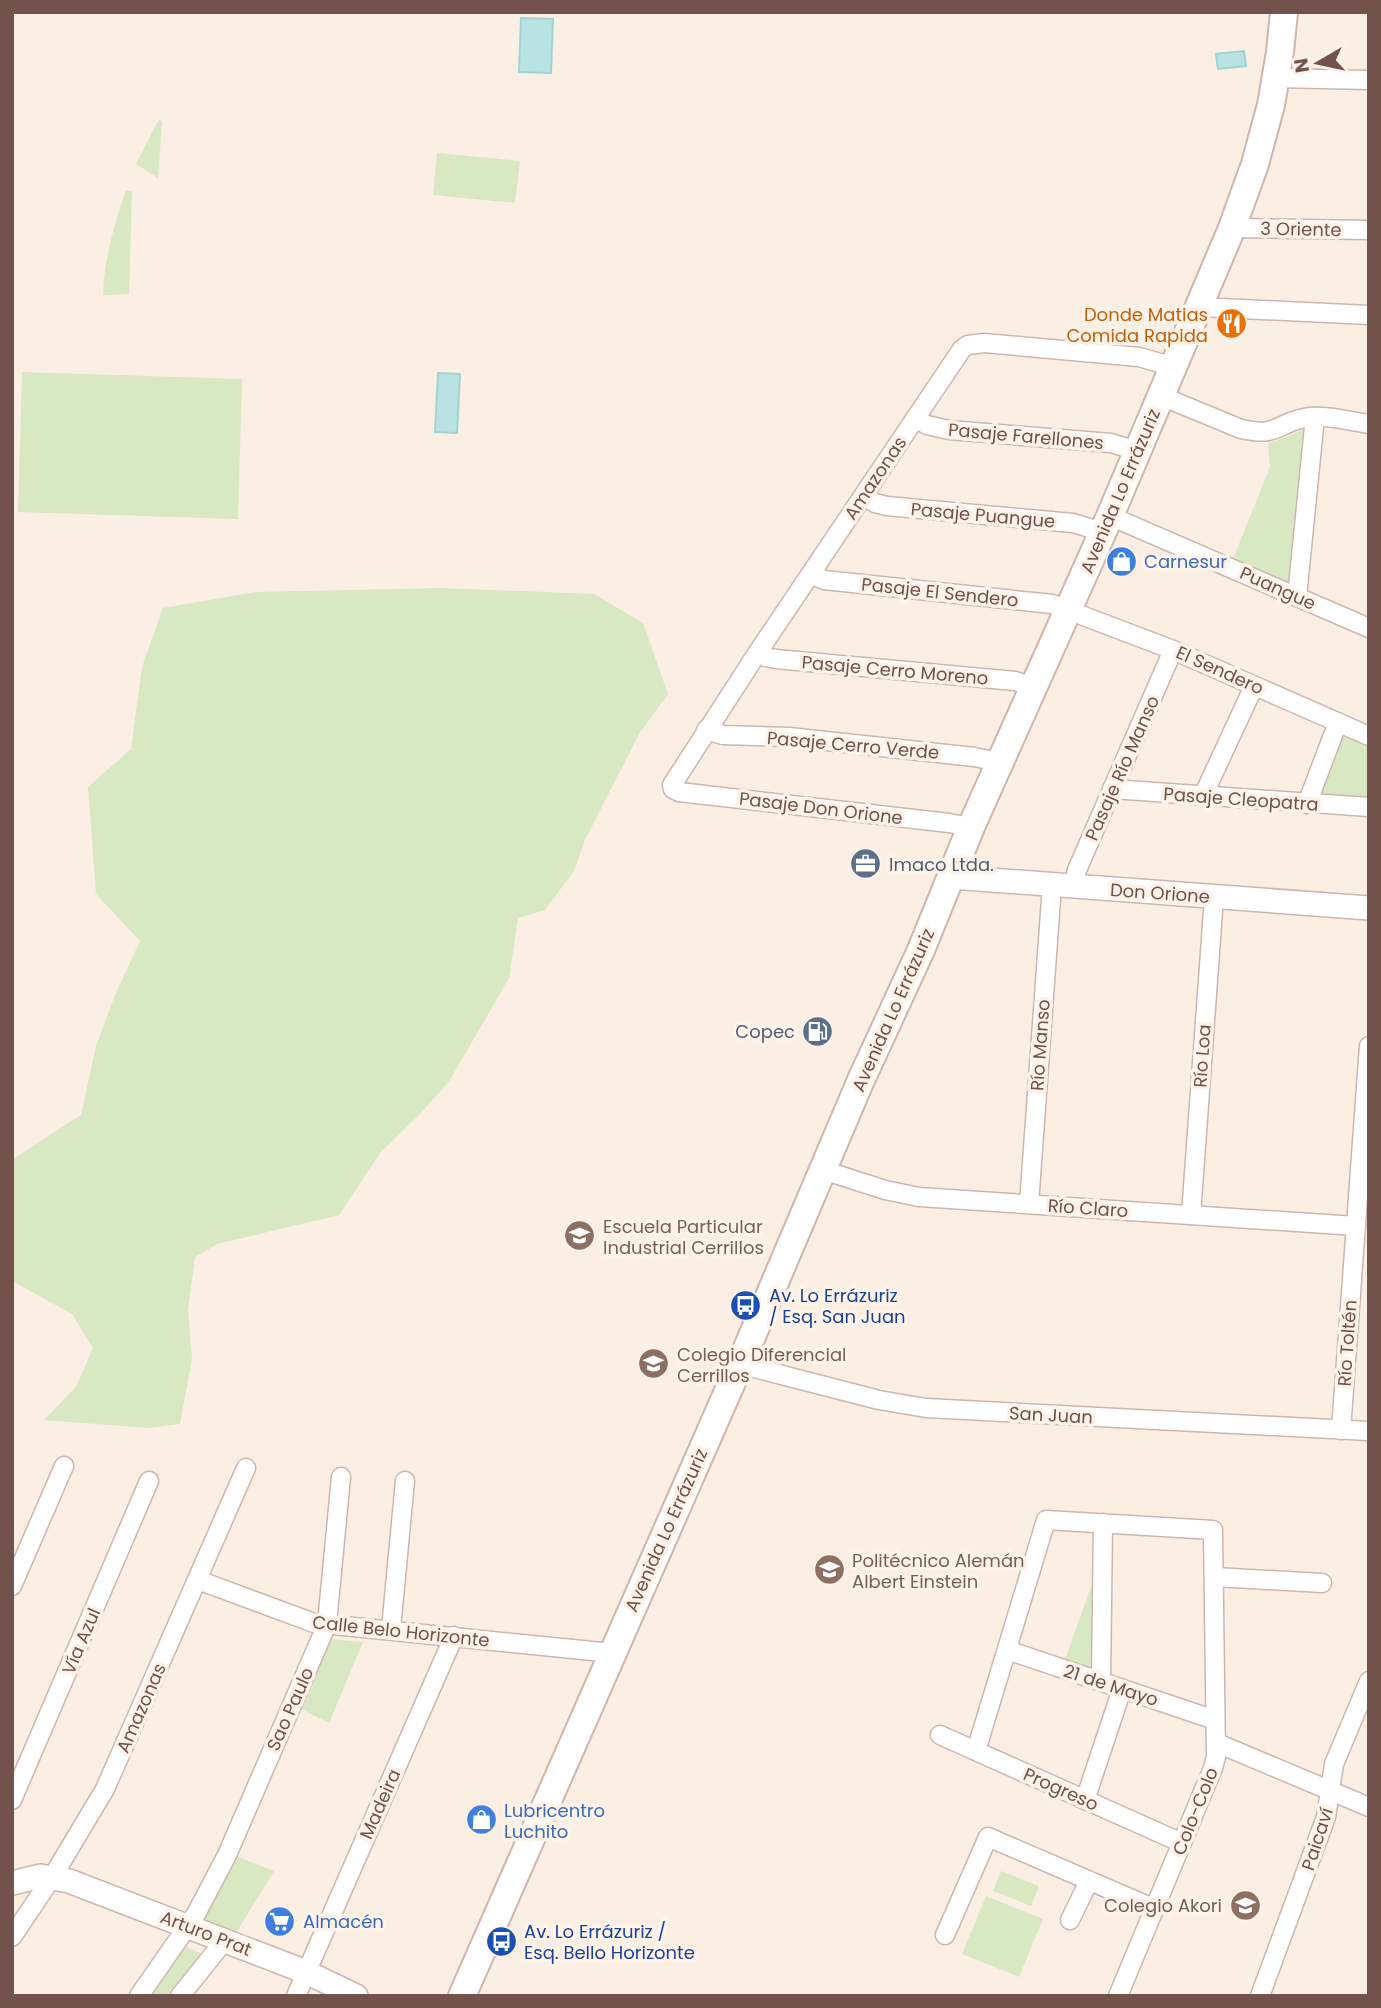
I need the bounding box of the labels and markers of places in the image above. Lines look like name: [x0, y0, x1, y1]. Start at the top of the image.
place label: Donde Matias Comida Rapida: [1066, 302, 1208, 348]
restaurant icon: Donde Matias Comida Rapida: [1214, 307, 1248, 341]
shop icon: Carnesur: [1104, 544, 1138, 578]
place label: Carnesur: [1144, 549, 1227, 574]
office icon: Imaco Ltda.: [849, 847, 883, 881]
place label: Imaco Ltda.: [889, 852, 994, 877]
fuel station icon: Copec: [801, 1014, 835, 1048]
place label: Copec: [735, 1019, 795, 1044]
place label: Escuela Particular Industrial Cerrillos: [603, 1214, 764, 1260]
school or university icon: Escuela Particular Industrial Cerrillos: [563, 1219, 597, 1253]
place label: Av. Lo Errázuriz / Esq. San Juan: [769, 1283, 906, 1329]
bus stop icon: Av. Lo Errázuriz / Esq. San Juan: [729, 1288, 763, 1322]
place label: Colegio Diferencial Cerrillos: [677, 1342, 847, 1388]
school or university icon: Colegio Diferencial Cerrillos: [637, 1347, 671, 1381]
place label: Politécnico Alemán Albert Einstein: [852, 1548, 1025, 1594]
school or university icon: Politécnico Alemán Albert Einstein: [812, 1553, 846, 1587]
place label: Lubricentro Luchito: [504, 1798, 605, 1844]
shop icon: Lubricentro Luchito: [464, 1803, 498, 1837]
school or university icon: Colegio Akori: [1228, 1888, 1262, 1922]
place label: Colegio Akori: [1104, 1893, 1222, 1918]
supermarket icon: Almacén: [263, 1904, 297, 1938]
place label: Almacén: [303, 1909, 384, 1934]
place label: Av. Lo Errázuriz / Esq. Bello Horizonte: [524, 1919, 695, 1965]
bus stop icon: Av. Lo Errázuriz / Esq. Bello Horizonte: [484, 1924, 518, 1958]

